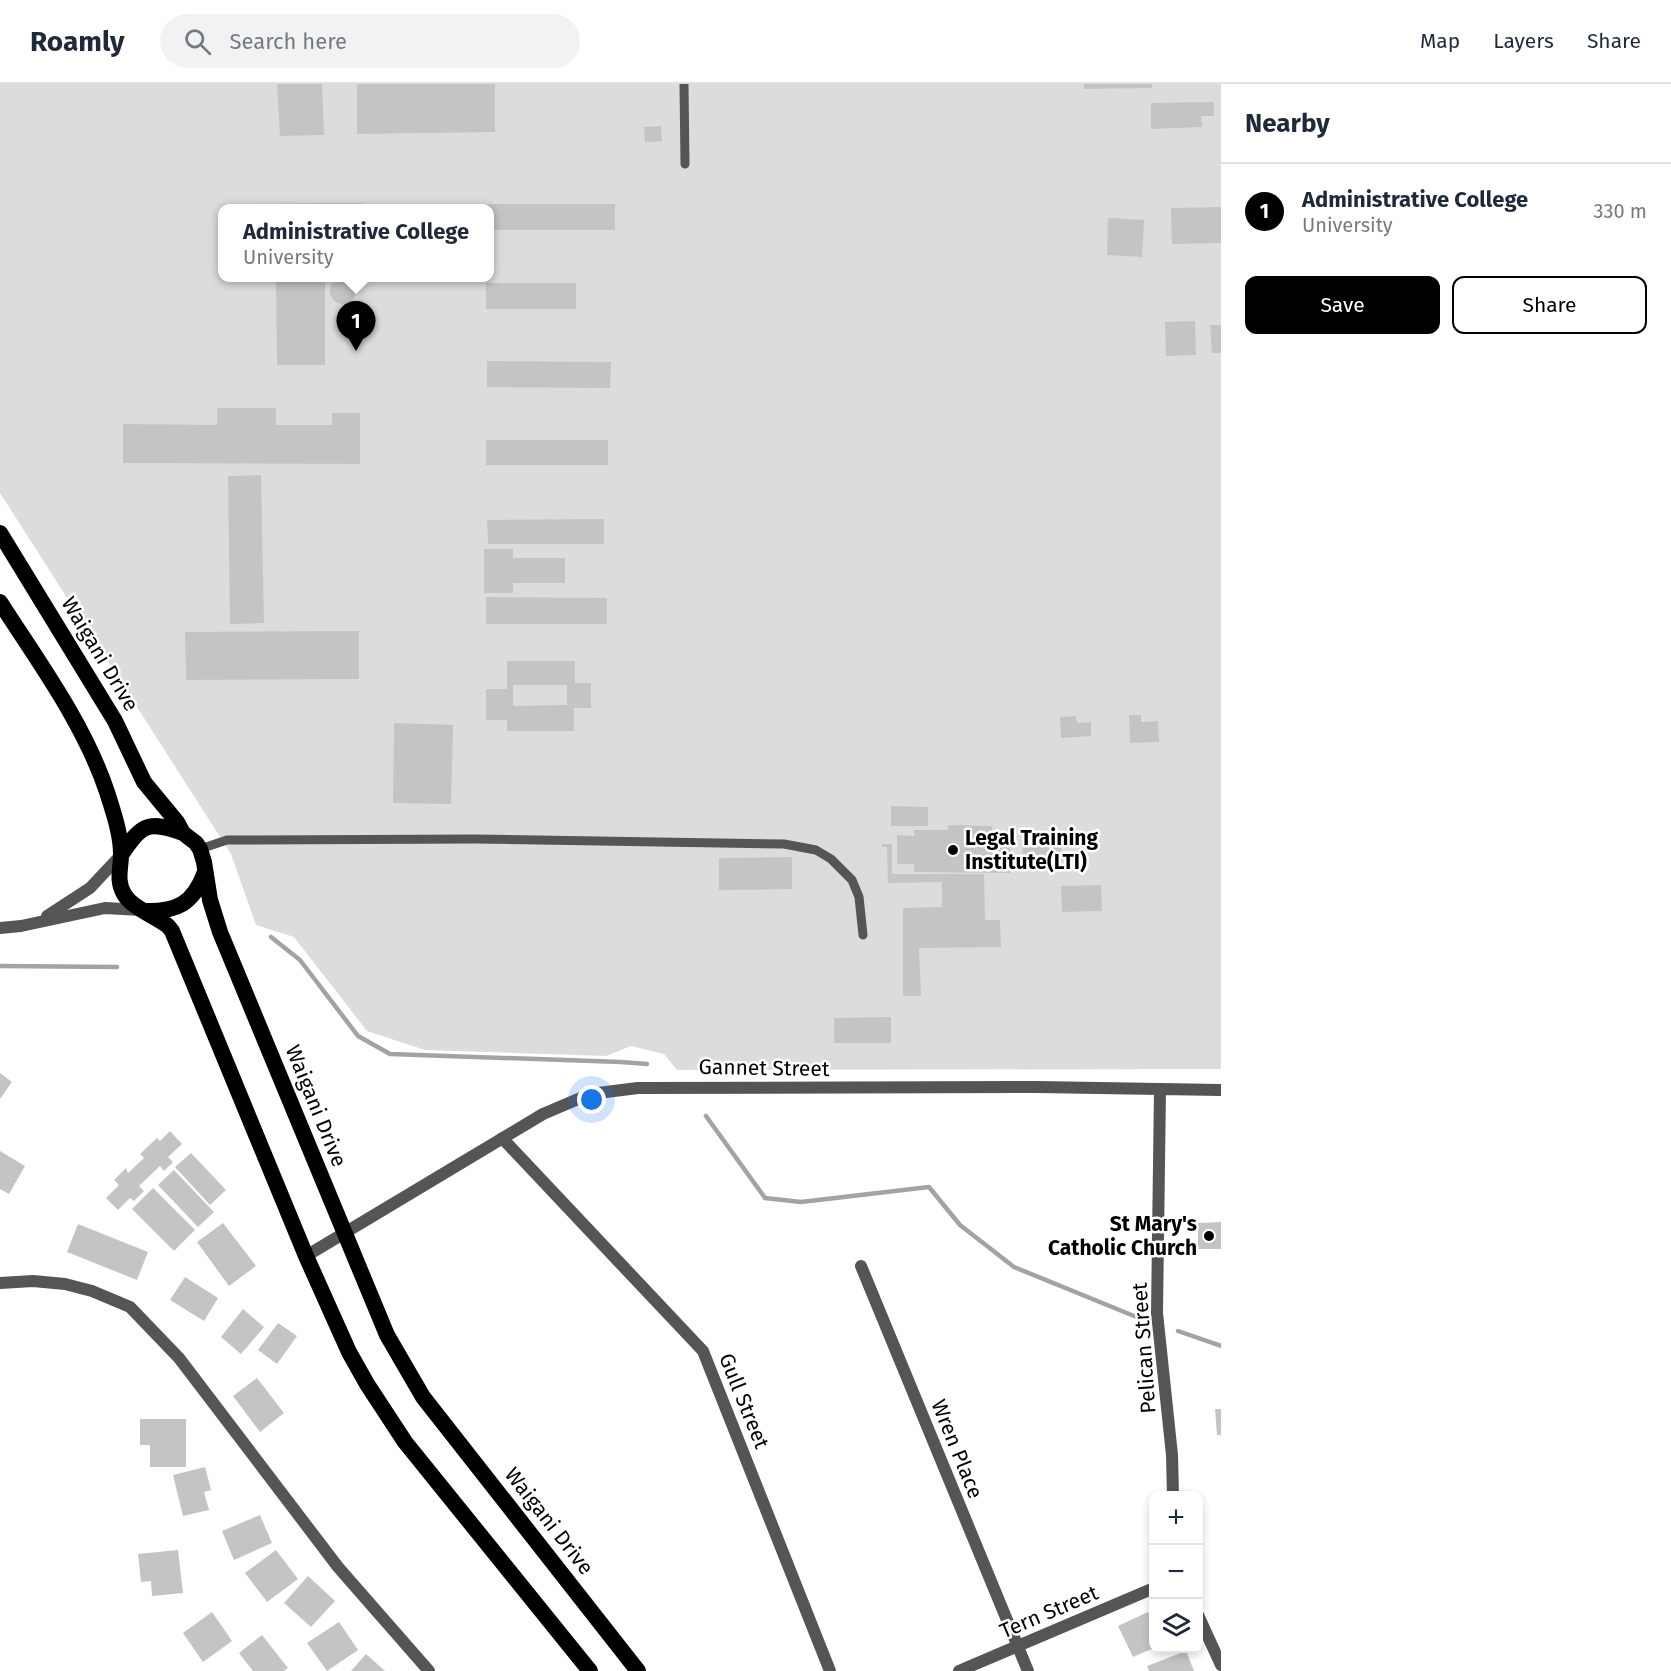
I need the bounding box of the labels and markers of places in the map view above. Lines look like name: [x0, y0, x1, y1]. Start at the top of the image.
pin: 1: [336, 302, 376, 351]
place label: Legal Training Institute(LTI): [965, 825, 1098, 875]
marker: Legal Training Institute(LTI): [946, 843, 960, 857]
place label: St Mary's Catholic Church: [1048, 1211, 1197, 1261]
marker: St Mary's Catholic Church: [1202, 1229, 1216, 1243]

